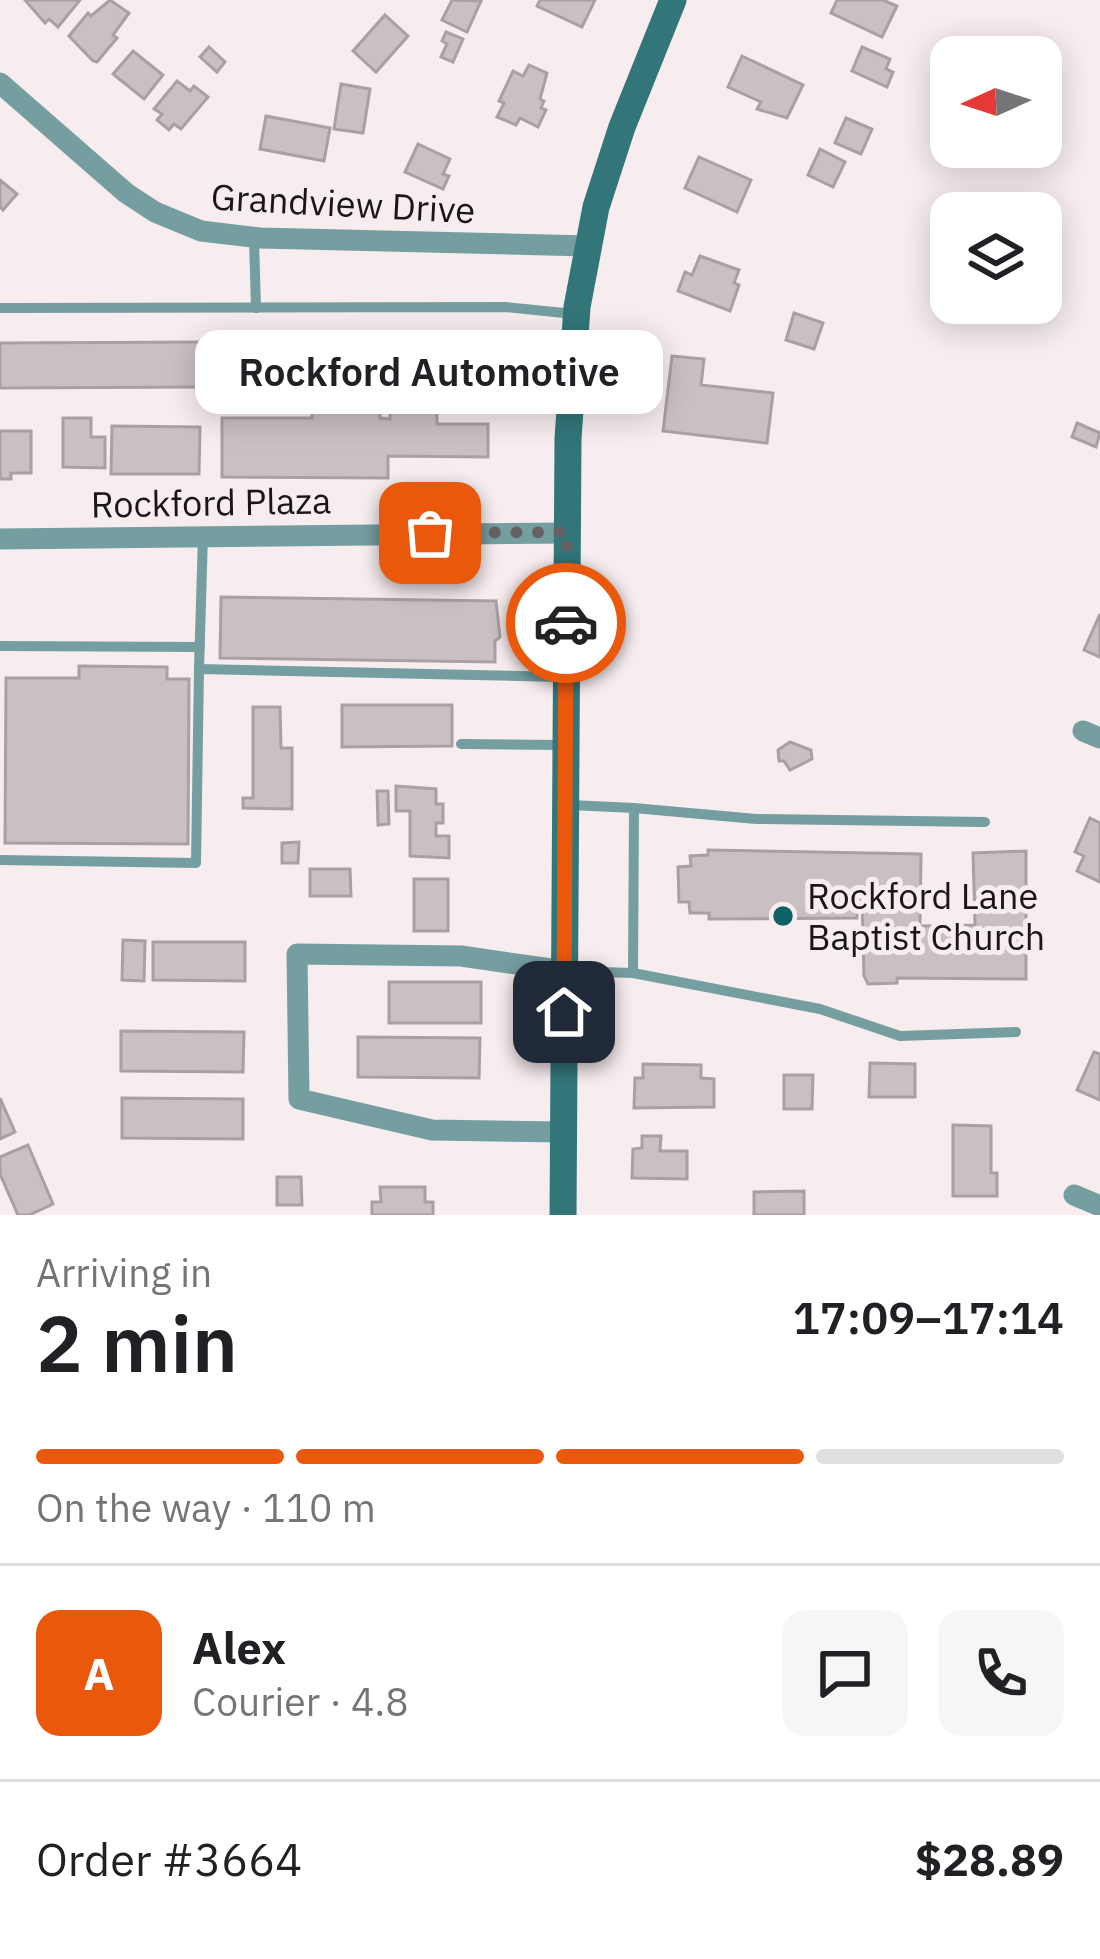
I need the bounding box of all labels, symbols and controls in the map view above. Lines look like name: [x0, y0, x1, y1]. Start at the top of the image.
north arrow: [930, 36, 1062, 168]
map controls: [930, 36, 1062, 324]
street label: Grandview Drive: [210, 173, 476, 233]
button: layers: [930, 192, 1062, 324]
callout: Rockford Automotive: [196, 329, 664, 413]
text: Rockford Automotive: [238, 346, 620, 397]
street label: Rockford Plaza: [90, 476, 332, 528]
pin: [379, 482, 481, 584]
icon: bag: [397, 500, 463, 566]
courier: [506, 563, 626, 683]
icon: car: [533, 590, 599, 656]
place label: Rockford Lane Baptist Church: [807, 872, 1045, 960]
marker: Rockford Lane Baptist Church: [770, 903, 796, 929]
pin: [513, 961, 615, 1063]
icon: home: [531, 979, 597, 1045]
text: Arriving in: [36, 1247, 212, 1298]
text: 17:09–17:14: [793, 1288, 1064, 1346]
text: 2 min: [36, 1292, 238, 1393]
text: On the way · 110 m: [36, 1482, 376, 1533]
button: chat: [782, 1610, 908, 1736]
button: phone: [938, 1610, 1064, 1736]
text: Alex: [192, 1618, 286, 1676]
text: A: [84, 1644, 114, 1702]
text: Courier · 4.8: [192, 1676, 409, 1727]
text: Order #3664: [36, 1830, 302, 1888]
text: $28.89: [915, 1830, 1064, 1888]

